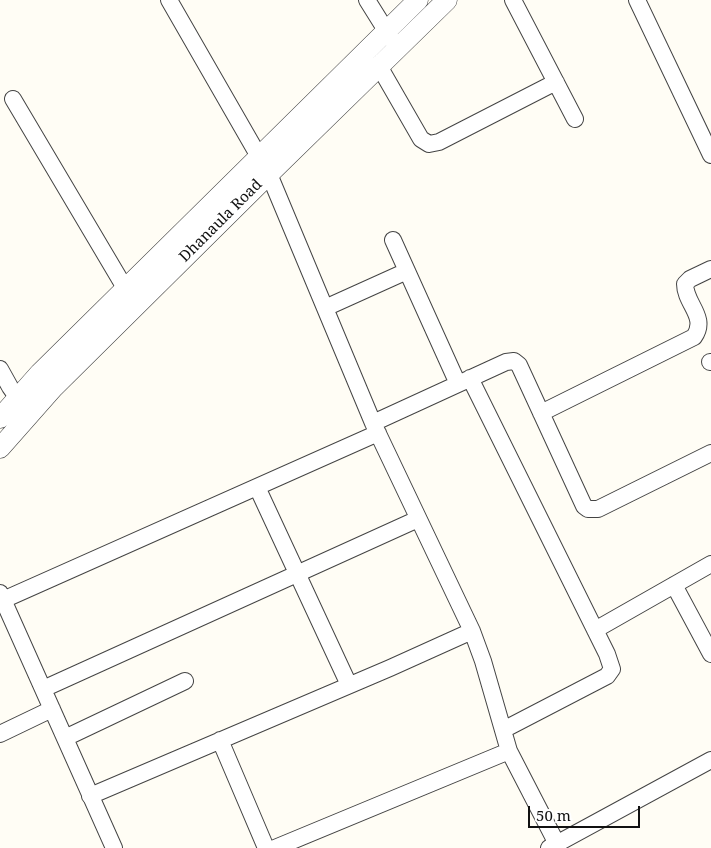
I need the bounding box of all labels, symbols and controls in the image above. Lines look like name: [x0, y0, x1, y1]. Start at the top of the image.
street label: Dhanaula Road: [176, 176, 266, 266]
scale bar: [531, 796, 644, 828]
text: 50 m: [536, 805, 571, 825]

